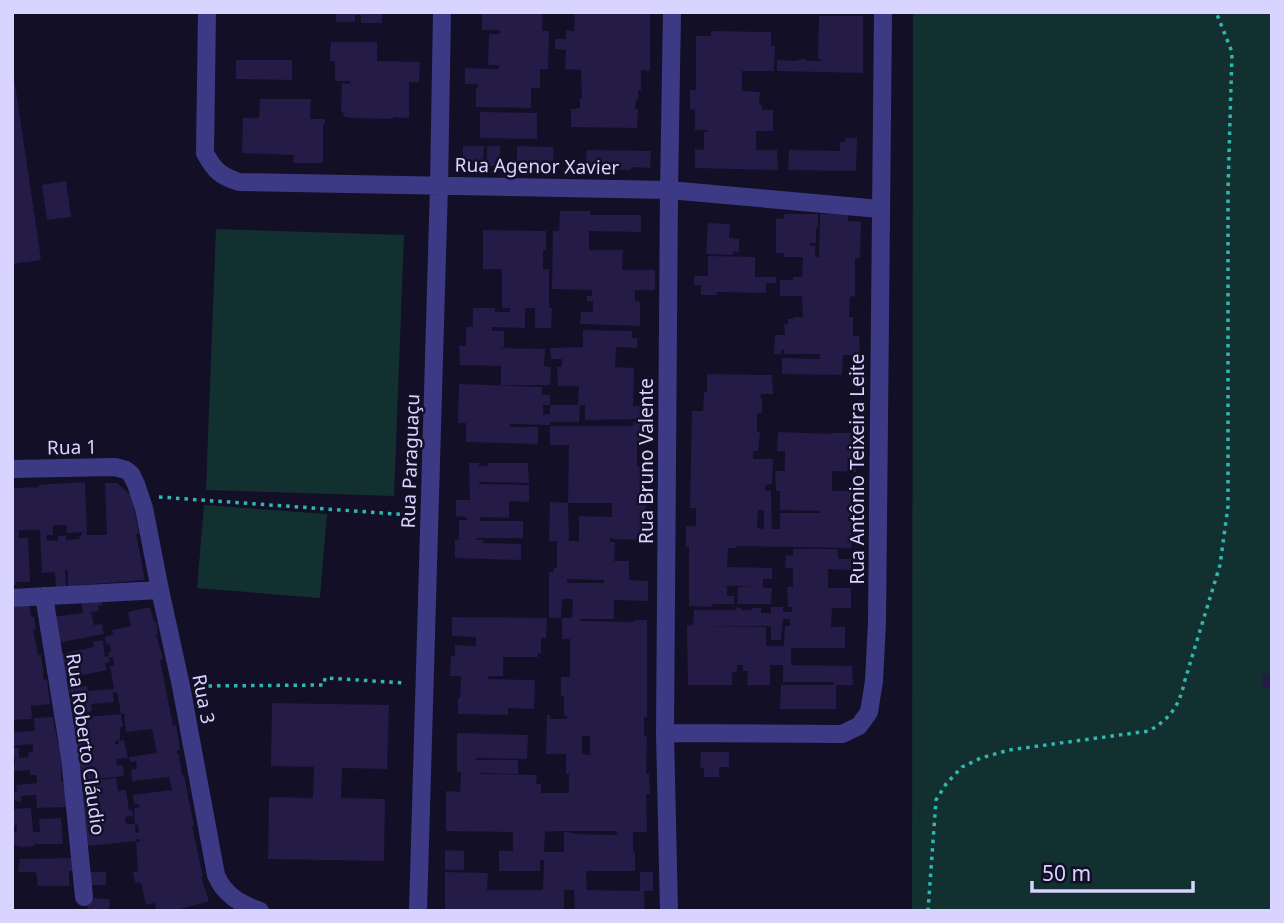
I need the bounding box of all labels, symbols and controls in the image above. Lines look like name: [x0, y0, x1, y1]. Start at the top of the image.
street label: Rua Agenor Xavier: [454, 152, 620, 180]
street label: Rua Antônio Teixeira Leite: [844, 354, 870, 584]
street label: Rua Bruno Valente: [633, 378, 659, 544]
street label: Rua Paraguaçu: [395, 393, 425, 529]
street label: Rua 1: [47, 434, 97, 460]
street label: Rua Roberto Cláudio: [60, 651, 112, 837]
street label: Rua 3: [186, 672, 222, 726]
scale bar: [1032, 850, 1193, 894]
text: 50 m: [1042, 859, 1091, 887]

